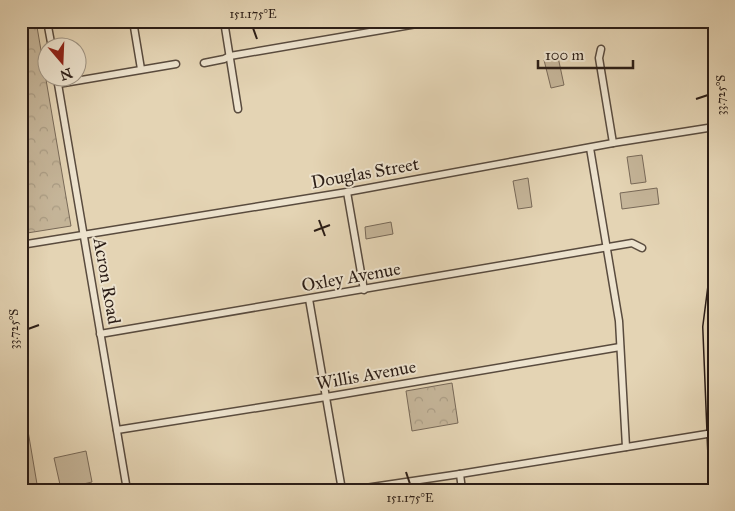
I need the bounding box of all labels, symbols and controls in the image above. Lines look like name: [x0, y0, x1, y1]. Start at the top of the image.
text: 151.175°E: [229, 7, 277, 21]
north arrow: [38, 38, 88, 88]
scale bar: [538, 38, 632, 70]
text: 100 m: [545, 46, 585, 64]
text: N: [58, 64, 74, 84]
text: 33.725°S: [714, 75, 728, 115]
street label: Douglas Street: [309, 153, 421, 194]
street label: Acron Road: [88, 235, 125, 326]
street label: Oxley Avenue: [300, 257, 402, 297]
text: 33.725°S: [7, 309, 21, 349]
street label: Willis Avenue: [314, 355, 418, 395]
text: 151.175°E: [386, 491, 434, 505]

